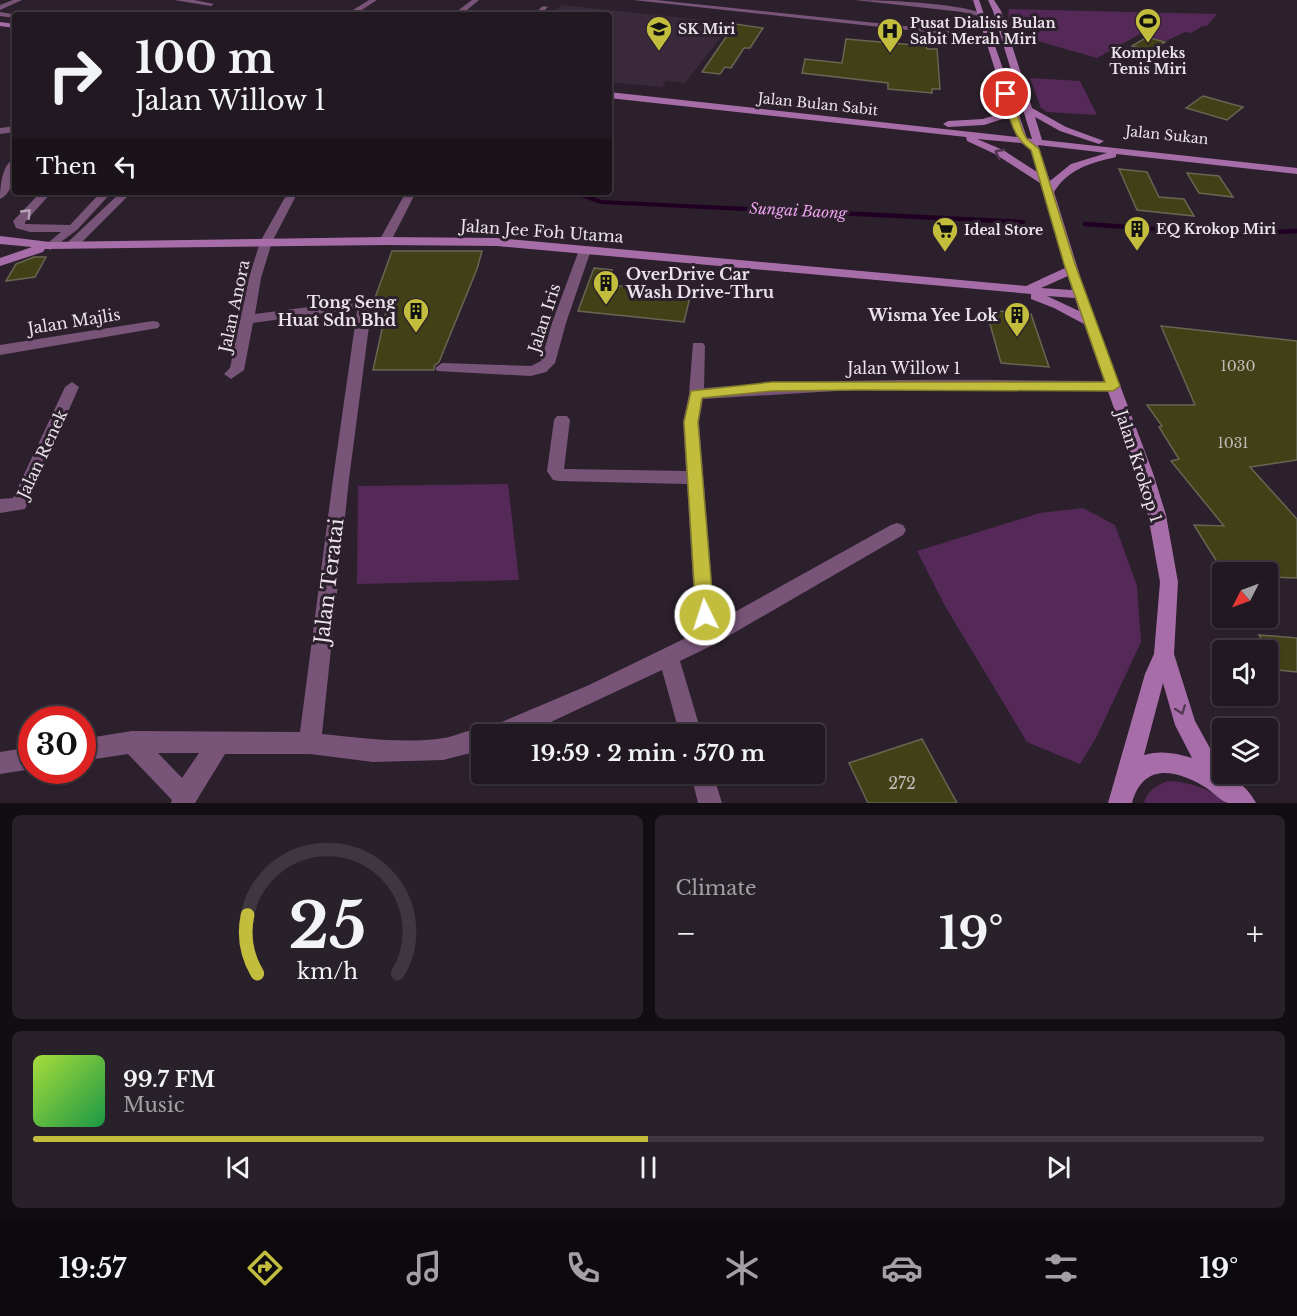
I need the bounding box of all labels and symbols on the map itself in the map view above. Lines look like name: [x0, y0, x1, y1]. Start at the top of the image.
sports icon: Kompleks Tenis Miri: [1133, 6, 1163, 44]
school or university icon: SK Miri: [644, 14, 674, 52]
place label: Pusat Dialisis Bulan Sabit Merah Miri: [910, 14, 1056, 48]
hospital icon: Pusat Dialisis Bulan Sabit Merah Miri: [875, 16, 905, 54]
place label: SK Miri: [678, 20, 735, 38]
place label: Kompleks Tenis Miri: [1109, 44, 1187, 78]
pin: [980, 68, 1031, 119]
street label: Jalan Bulan Sabit: [755, 89, 880, 119]
street label: Jalan Sukan: [1123, 121, 1210, 148]
one-way arrow: [995, 149, 1005, 160]
water label: Sungai Baong: [749, 198, 848, 223]
one-way arrow: [20, 209, 31, 219]
building icon: EQ Krokop Miri: [1122, 214, 1152, 252]
street label: Jalan Jee Foh Utama: [458, 215, 624, 247]
supermarket icon: Ideal Store: [930, 215, 960, 253]
place label: EQ Krokop Miri: [1156, 220, 1276, 238]
place label: Ideal Store: [964, 221, 1043, 239]
street label: Jalan Anora: [214, 258, 254, 356]
place label: OverDrive Car Wash Drive-Thru: [625, 264, 775, 302]
building icon: OverDrive Car Wash Drive-Thru: [591, 268, 621, 306]
street label: Jalan Iris: [523, 281, 565, 357]
place label: Tong Seng Huat Sdn Bhd: [278, 292, 397, 330]
building icon: Tong Seng Huat Sdn Bhd: [401, 296, 431, 334]
building icon: Wisma Yee Lok: [1002, 300, 1032, 338]
street label: Jalan Majlis: [24, 304, 122, 338]
place label: Wisma Yee Lok: [867, 305, 998, 325]
house number: 1030: [1221, 357, 1255, 375]
street label: Jalan Willow 1: [845, 358, 961, 378]
street label: Jalan Krokop 1: [1111, 405, 1167, 525]
street label: Jalan Renek: [12, 406, 71, 504]
house number: 1031: [1217, 434, 1249, 452]
street label: Jalan Teratai: [309, 517, 349, 648]
north arrow: [1212, 562, 1278, 628]
position arrow: [673, 583, 737, 647]
one-way arrow: [1173, 704, 1186, 715]
speed limit sign: 30: [18, 706, 96, 784]
house number: 272: [888, 773, 916, 793]

